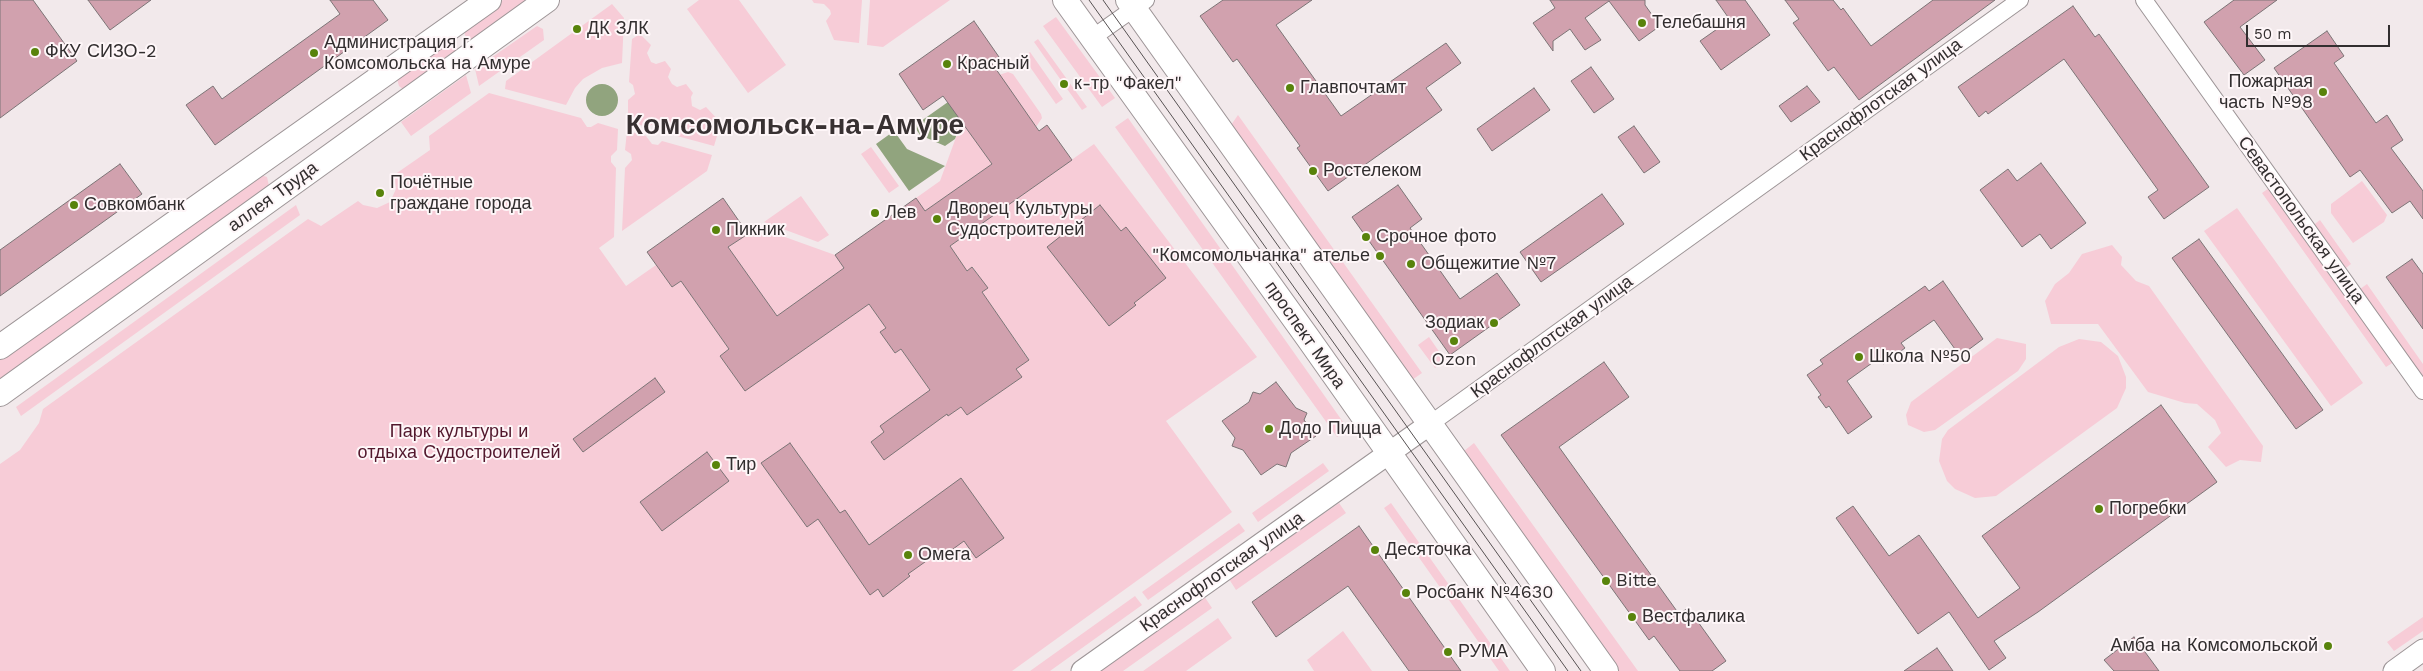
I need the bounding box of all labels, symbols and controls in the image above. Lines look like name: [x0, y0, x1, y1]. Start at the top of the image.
place label: Телебашня: [1652, 12, 1746, 34]
scale bar: [2248, 15, 2392, 47]
marker: Телебашня: [1636, 17, 1648, 29]
place label: ДК ЗЛК: [587, 18, 649, 40]
marker: ДК ЗЛК: [571, 23, 583, 35]
text: 50 m: [2254, 25, 2291, 43]
place label: Администрация г. Комсомольска на Амуре: [324, 32, 531, 74]
street label: Краснофлотская улица: [1796, 34, 1966, 166]
place label: ФКУ СИЗО-2: [45, 41, 157, 63]
marker: ФКУ СИЗО-2: [29, 46, 41, 58]
marker: Администрация г. Комсомольска на Амуре: [308, 47, 320, 59]
place label: Красный: [957, 53, 1029, 75]
marker: Красный: [941, 58, 953, 70]
place label: Пожарная часть №98: [2219, 71, 2313, 114]
place label: к-тр "Факел": [1074, 73, 1182, 95]
place label: Главпочтамт: [1300, 77, 1406, 99]
marker: к-тр "Факел": [1058, 78, 1070, 90]
marker: Главпочтамт: [1284, 82, 1296, 94]
marker: Пожарная часть №98: [2317, 86, 2329, 98]
district label: Комсомольск-на-Амуре: [626, 109, 964, 143]
street label: Севастопольская улица: [2233, 132, 2369, 308]
street label: аллея Труда: [224, 157, 322, 237]
place label: Ростелеком: [1323, 160, 1422, 182]
marker: Ростелеком: [1307, 165, 1319, 177]
place label: Почётные граждане города: [390, 172, 532, 214]
marker: Почётные граждане города: [374, 187, 386, 199]
place label: Совкомбанк: [84, 194, 185, 216]
place label: Дворец Культуры Судостроителей: [947, 198, 1093, 240]
marker: Совкомбанк: [68, 199, 80, 211]
place label: Лев: [885, 202, 916, 224]
marker: Лев: [869, 207, 881, 219]
marker: Дворец Культуры Судостроителей: [931, 213, 943, 225]
place label: Пикник: [726, 219, 785, 241]
marker: Пикник: [710, 224, 722, 236]
place label: Срочное фото: [1376, 226, 1497, 248]
marker: Срочное фото: [1360, 231, 1372, 243]
place label: "Комсомольчанка" ателье: [1152, 245, 1370, 267]
marker: "Комсомольчанка" ателье: [1374, 250, 1386, 262]
place label: Общежитие №7: [1421, 253, 1556, 275]
marker: Общежитие №7: [1405, 258, 1417, 270]
street label: Краснофлотская улица: [1467, 271, 1637, 403]
street label: проспект Мира: [1260, 277, 1350, 393]
place label: Зодиак: [1425, 312, 1484, 334]
marker: Зодиак: [1488, 317, 1500, 329]
marker: Ozon: [1448, 335, 1460, 347]
place label: Школа №50: [1869, 346, 1971, 368]
place label: Ozon: [1432, 349, 1476, 371]
marker: Школа №50: [1853, 351, 1865, 363]
place label: Додо Пицца: [1279, 418, 1381, 440]
park label: Парк культуры и отдыха Судостроителей: [358, 421, 560, 464]
marker: Додо Пицца: [1263, 423, 1275, 435]
place label: Тир: [726, 454, 756, 476]
marker: Тир: [710, 459, 722, 471]
place label: Погребки: [2109, 498, 2187, 520]
marker: Погребки: [2093, 503, 2105, 515]
street label: Краснофлотская улица: [1136, 507, 1308, 637]
place label: Десяточка: [1385, 539, 1471, 561]
place label: Омега: [918, 544, 971, 566]
marker: Десяточка: [1369, 544, 1381, 556]
marker: Омега: [902, 549, 914, 561]
place label: Bitte: [1616, 570, 1657, 592]
marker: Bitte: [1600, 575, 1612, 587]
place label: Росбанк №4630: [1416, 582, 1553, 604]
marker: Росбанк №4630: [1400, 587, 1412, 599]
place label: Вестфалика: [1642, 606, 1745, 628]
marker: Вестфалика: [1626, 611, 1638, 623]
place label: Амба на Комсомольской: [2111, 635, 2318, 657]
marker: Амба на Комсомольской: [2322, 640, 2334, 652]
place label: РУМА: [1458, 641, 1508, 663]
marker: РУМА: [1442, 646, 1454, 658]

